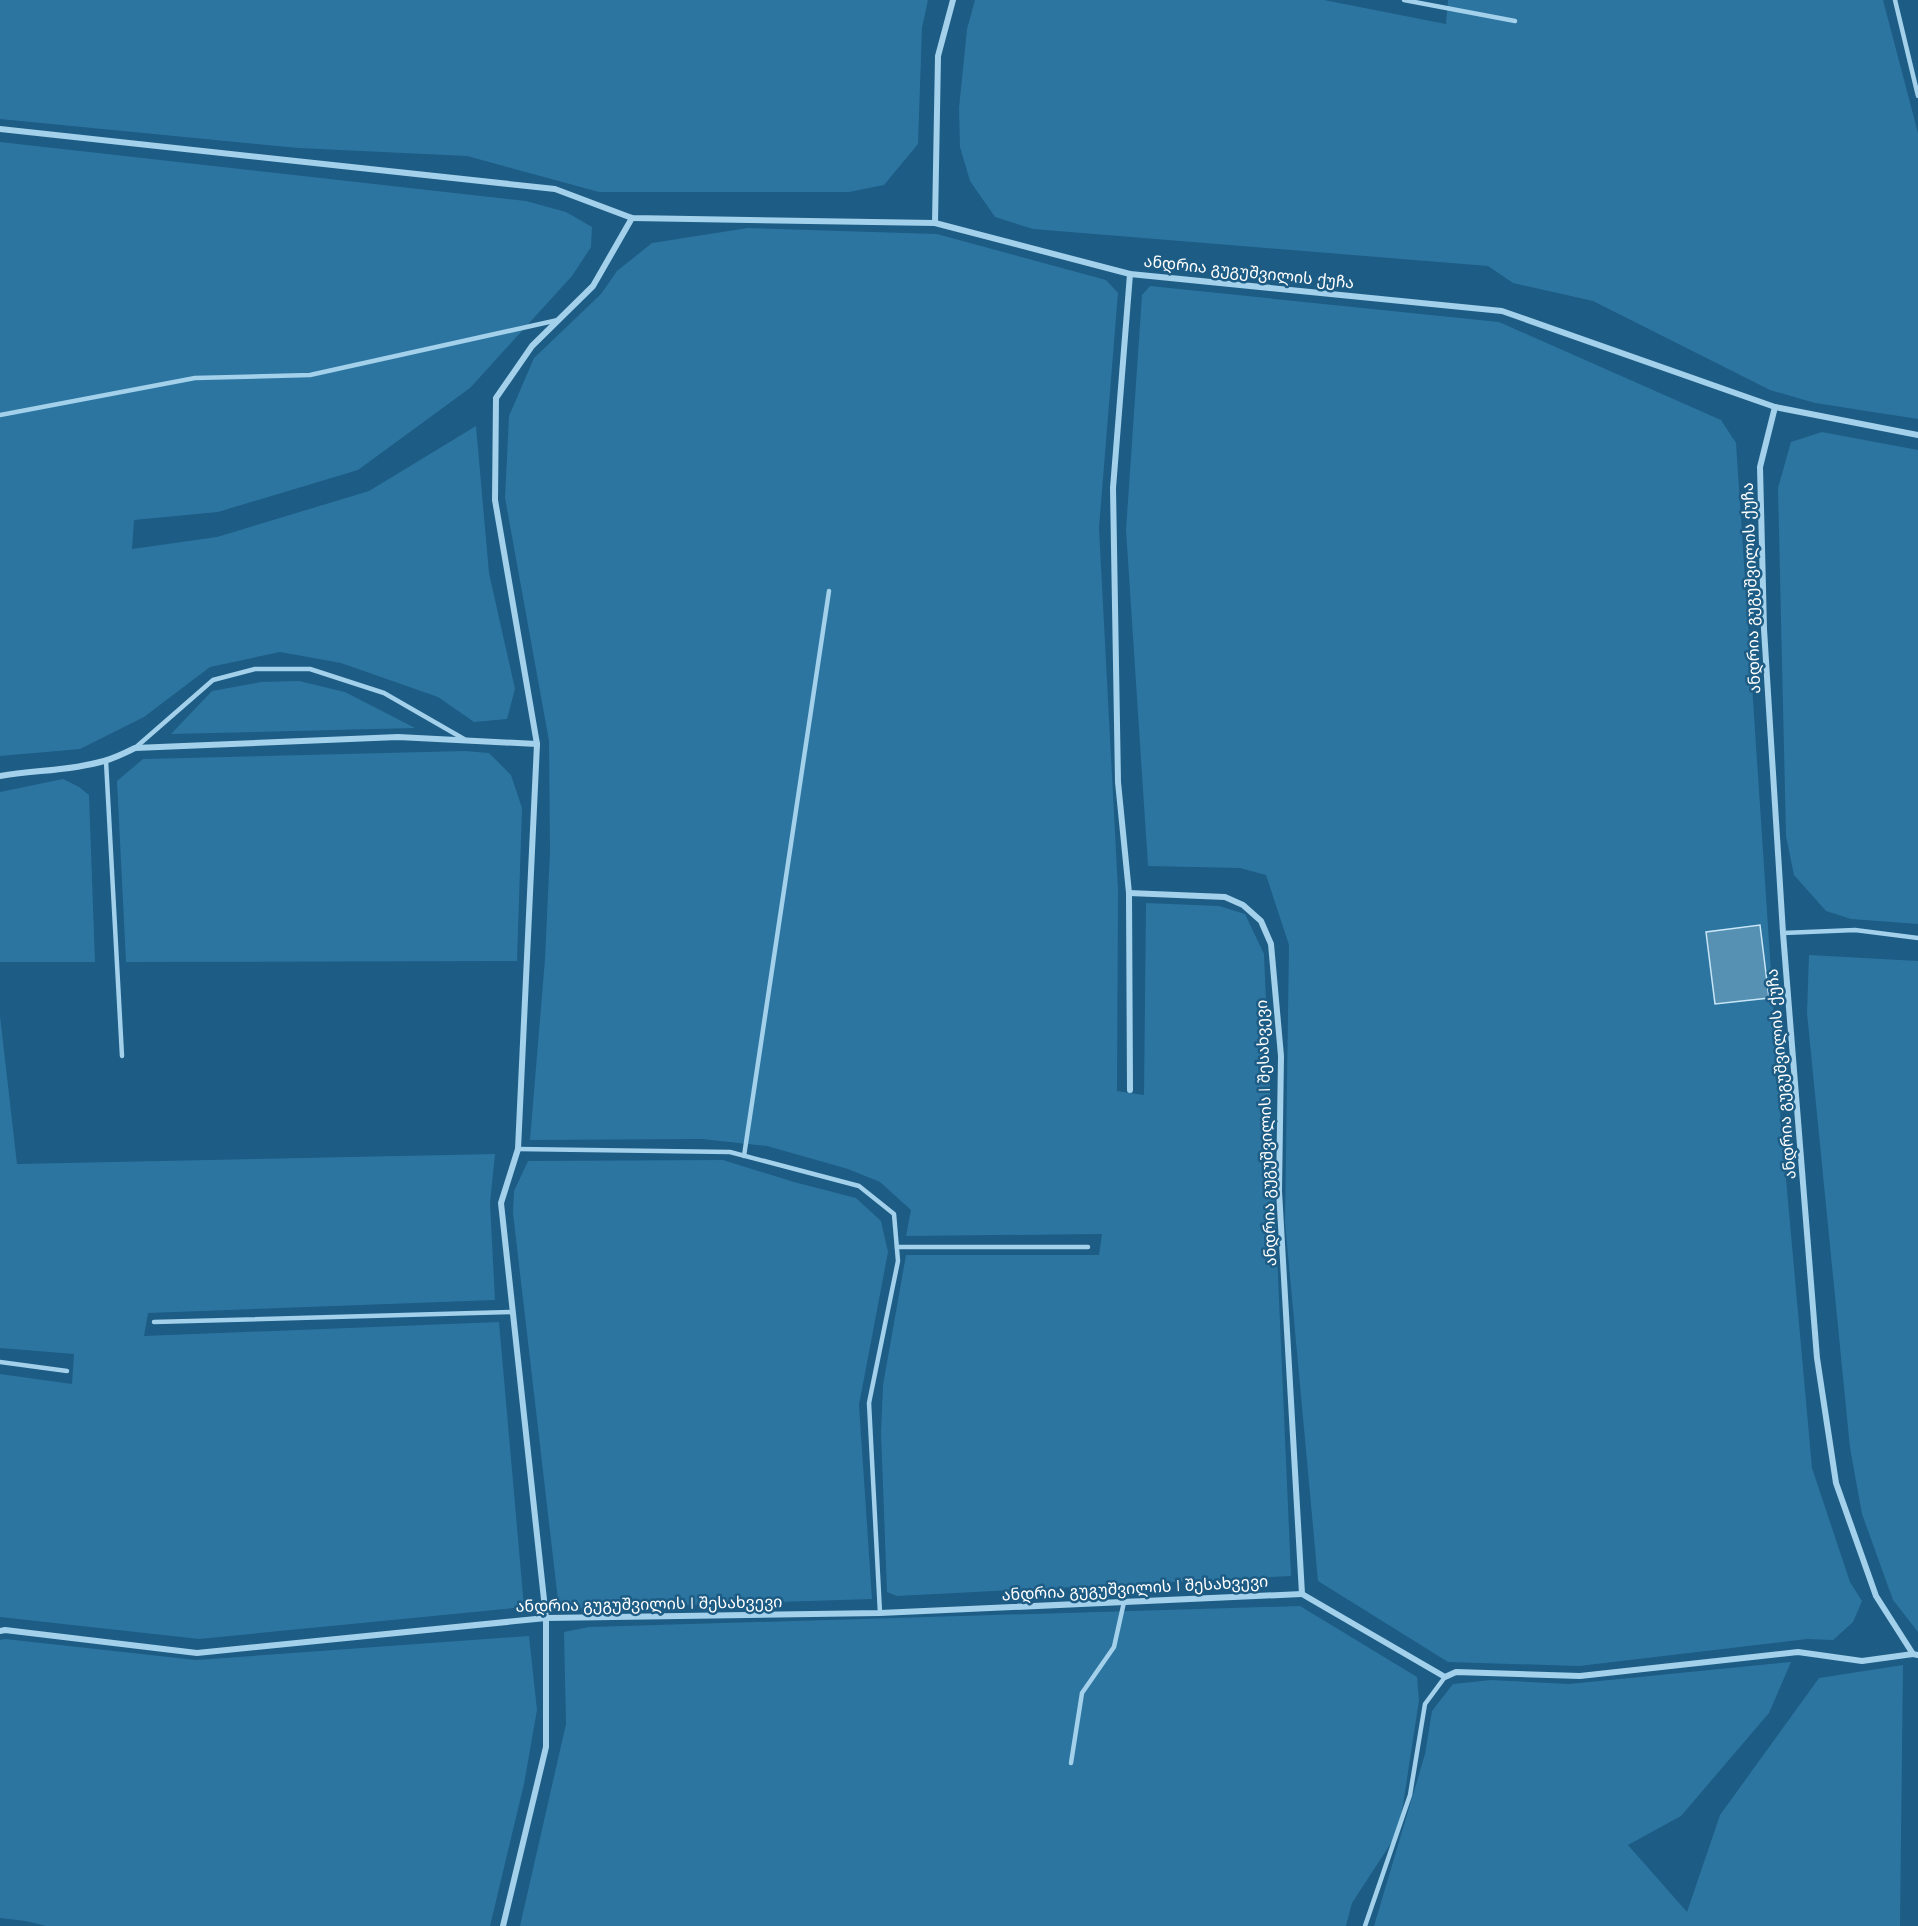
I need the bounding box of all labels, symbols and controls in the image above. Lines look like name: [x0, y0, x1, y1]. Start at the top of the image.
street label: ანდრია გუგუშვილის ქუჩა: [1143, 251, 1355, 293]
street label: ანდრია გუგუშვილის ქუჩა: [1738, 482, 1765, 694]
street label: ანდრია გუგუშვილის ქუჩა: [1762, 968, 1801, 1180]
street label: ანდრია გუგუშვილის I შესახვევი: [1252, 999, 1281, 1267]
street label: ანდრია გუგუშვილის I შესახვევი: [1001, 1572, 1269, 1605]
street label: ანდრია გუგუშვილის I შესახვევი: [515, 1592, 783, 1617]

